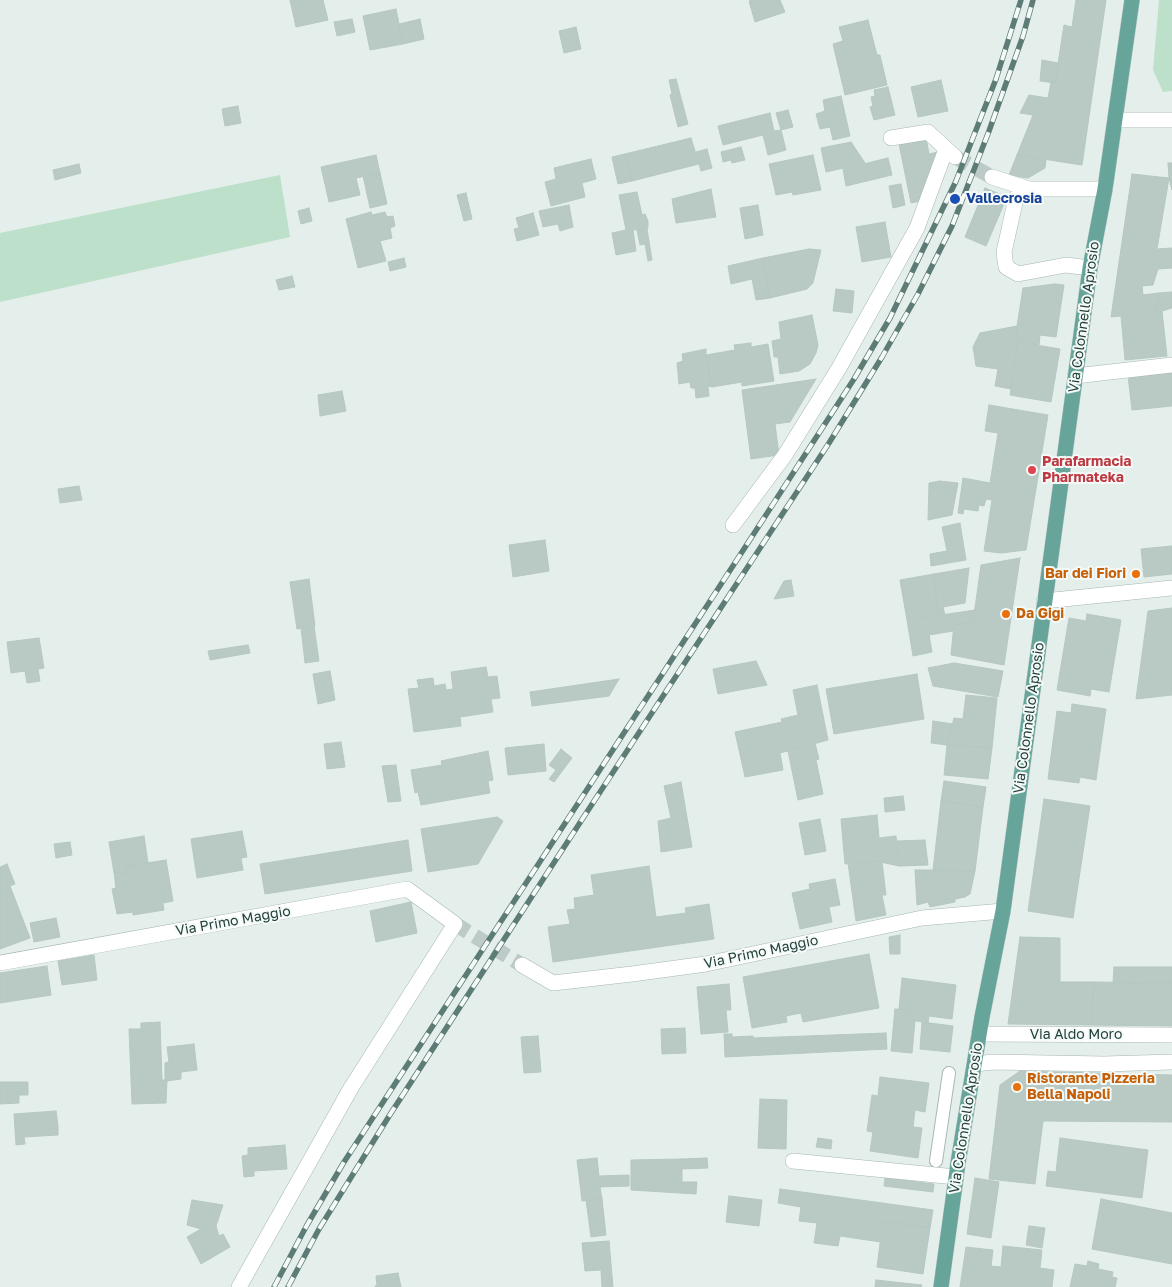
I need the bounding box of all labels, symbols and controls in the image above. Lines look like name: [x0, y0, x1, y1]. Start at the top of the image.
place label: Vallecrosia: [966, 191, 1042, 207]
marker: Vallecrosia: [948, 192, 962, 206]
street label: Via Colonnello Aprosio: [1065, 240, 1103, 394]
place label: Parafarmacia Pharmateka: [1042, 454, 1131, 487]
marker: Parafarmacia Pharmateka: [1026, 464, 1038, 476]
place label: Bar dei Fiori: [1045, 566, 1126, 582]
marker: Bar dei Fiori: [1130, 568, 1142, 580]
place label: Da Gigi: [1016, 606, 1064, 622]
marker: Da Gigi: [1000, 608, 1012, 620]
street label: Via Colonnello Aprosio: [1010, 641, 1048, 795]
street label: Via Primo Maggio: [174, 903, 292, 939]
street label: Via Primo Maggio: [702, 932, 820, 972]
street label: Via Aldo Moro: [1030, 1027, 1122, 1043]
street label: Via Colonnello Aprosio: [946, 1041, 986, 1195]
place label: Ristorante Pizzeria Bella Napoli: [1027, 1071, 1155, 1104]
marker: Ristorante Pizzeria Bella Napoli: [1011, 1081, 1023, 1093]

